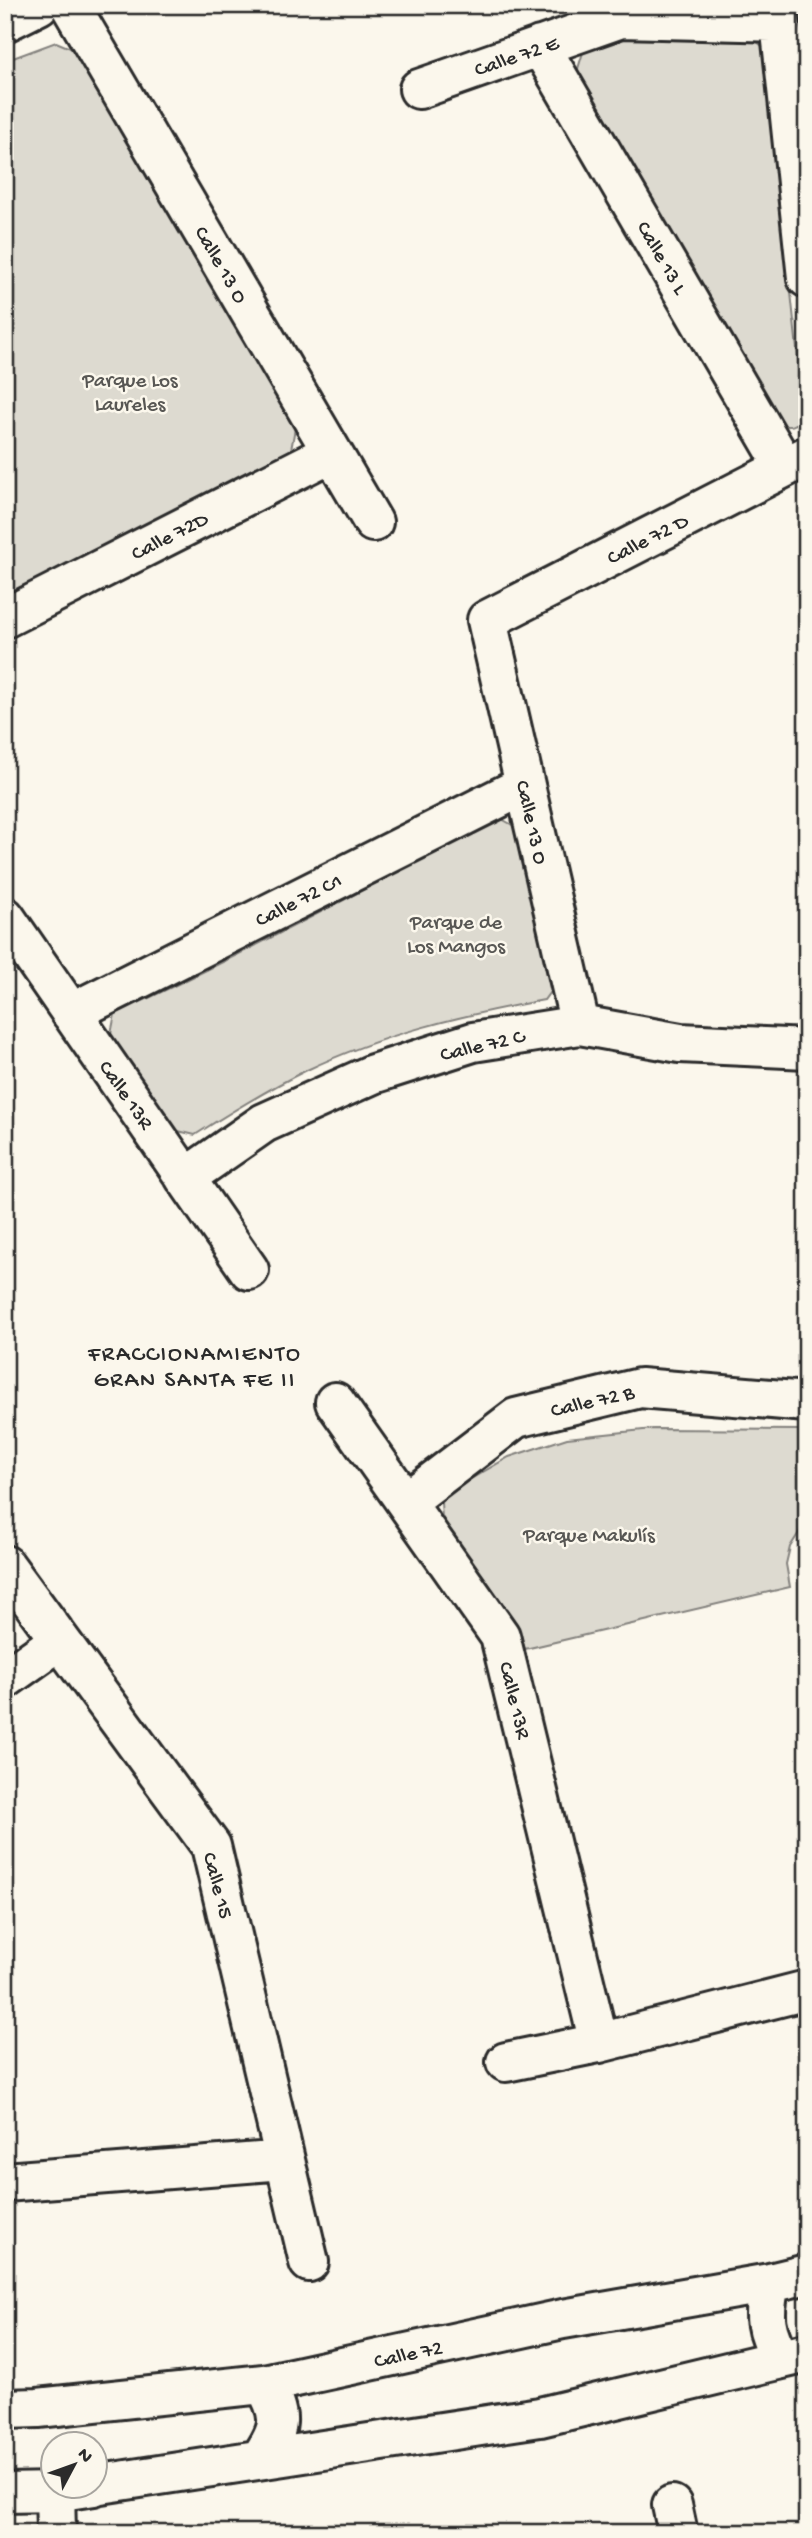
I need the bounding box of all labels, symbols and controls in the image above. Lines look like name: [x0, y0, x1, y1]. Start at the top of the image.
street label: Calle 72 E: [472, 32, 563, 84]
street label: Calle 13 L: [629, 218, 691, 301]
street label: Calle 13 O: [187, 223, 251, 309]
park label: Parque Los Laureles: [81, 370, 179, 419]
street label: Calle 72D: [128, 508, 214, 568]
street label: Calle 72 D: [604, 510, 694, 572]
street label: Calle 13 O: [508, 779, 551, 867]
street label: Calle 72 C1: [252, 870, 347, 935]
park label: Parque de Los Mangos: [407, 912, 506, 961]
street label: Calle 72 C: [438, 1025, 529, 1069]
street label: Calle 13R: [91, 1057, 157, 1136]
district label: FRACCIONAMIENTO GRAN SANTA FE II: [87, 1342, 302, 1395]
street label: Calle 72 B: [549, 1381, 638, 1425]
park label: Parque Makulís: [522, 1525, 656, 1550]
street label: Calle 13R: [491, 1660, 534, 1743]
street label: Calle 15: [195, 1850, 236, 1922]
street label: Calle 72: [372, 2337, 445, 2376]
north arrow: [38, 2430, 108, 2500]
text: N: [71, 2444, 97, 2468]

